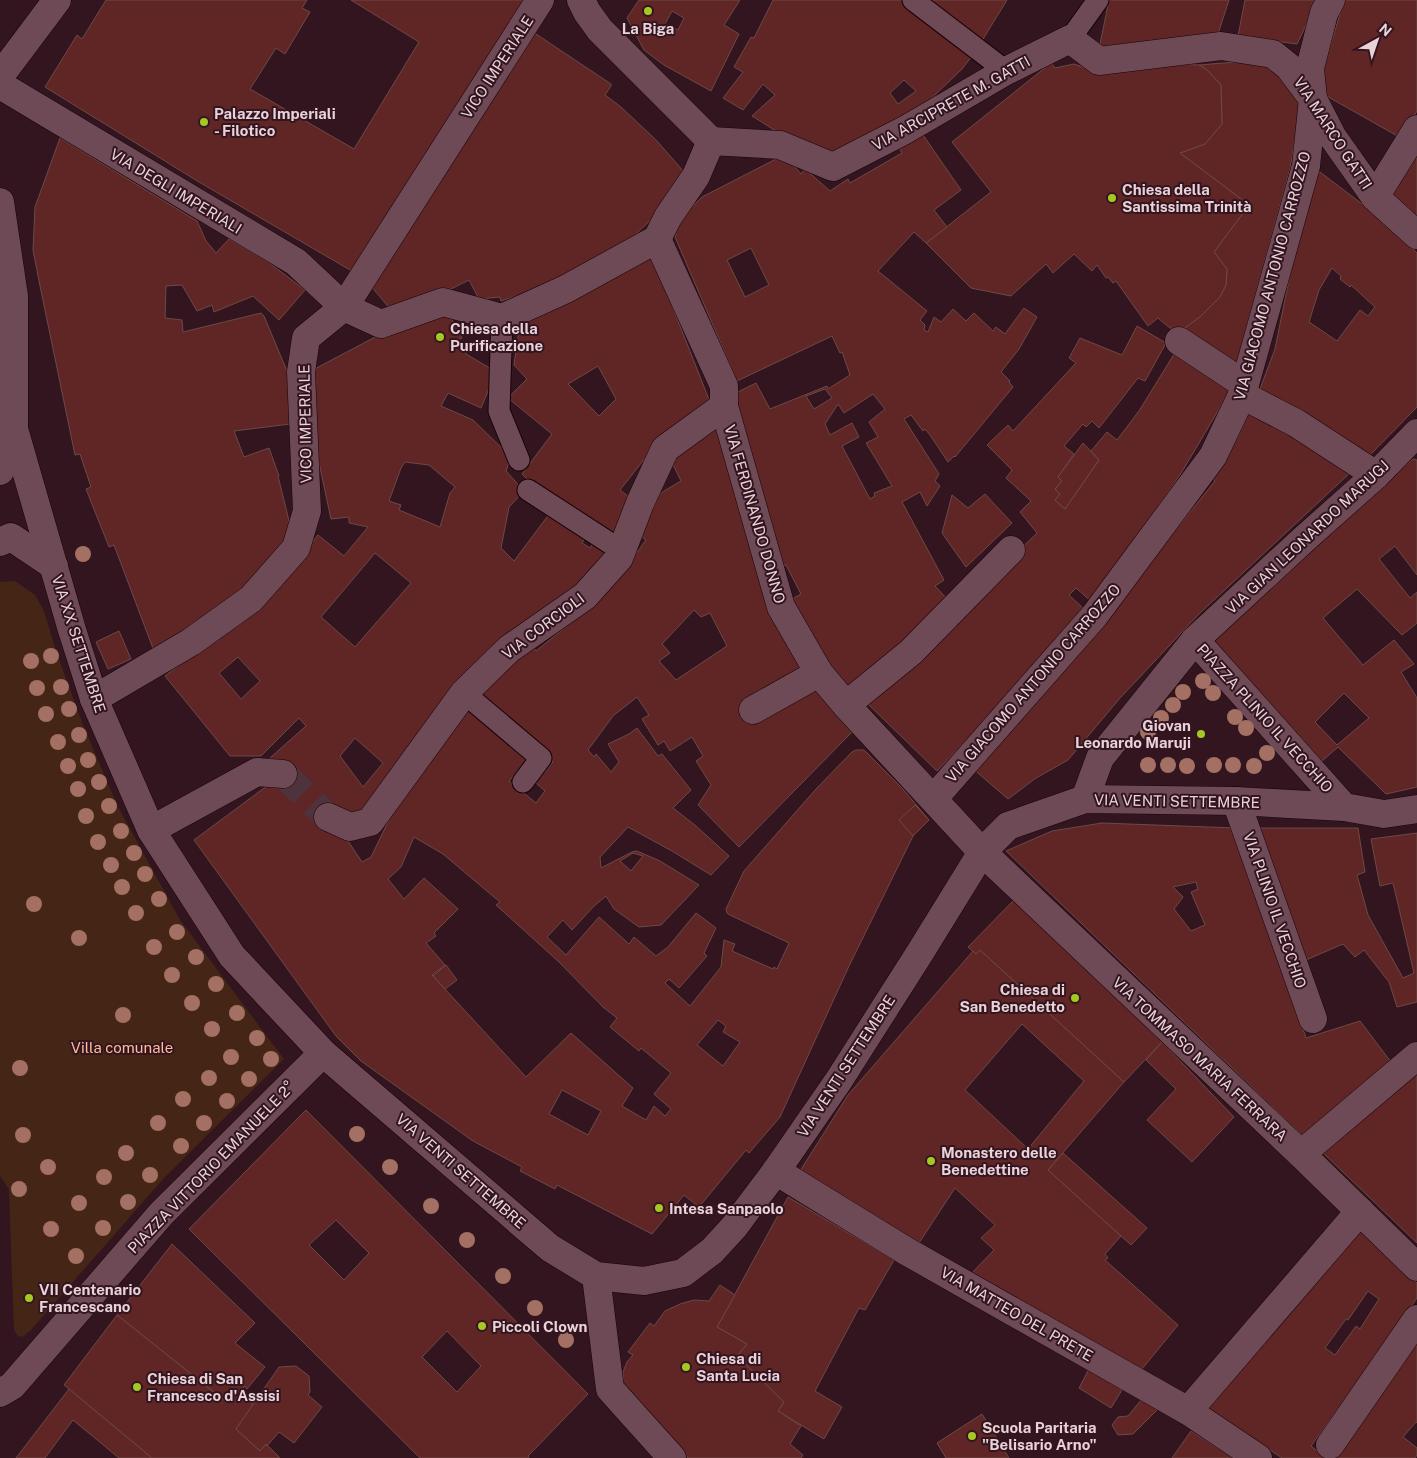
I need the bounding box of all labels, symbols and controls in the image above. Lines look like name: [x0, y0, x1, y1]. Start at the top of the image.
marker: La Biga: [642, 5, 654, 17]
street label: VICO IMPERIALE: [458, 13, 536, 121]
north arrow: [1352, 15, 1402, 65]
place label: La Biga: [622, 20, 674, 37]
text: N: [1376, 20, 1395, 40]
street label: VIA ARCIPRETE M. GATTI: [869, 52, 1033, 154]
street label: VIA MARCO GATTI: [1290, 74, 1376, 192]
place label: Palazzo Imperiali - Filotico: [214, 105, 336, 139]
marker: Palazzo Imperiali - Filotico: [198, 116, 210, 128]
street label: VIA DEGLI IMPERIALI: [107, 145, 245, 237]
street label: VIA GIACOMO ANTONIO CARROZZO: [1231, 150, 1313, 402]
place label: Chiesa della Santissima Trinità: [1122, 181, 1252, 215]
marker: Chiesa della Santissima Trinità: [1106, 192, 1118, 204]
place label: Chiesa della Purificazione: [450, 320, 543, 354]
marker: Chiesa della Purificazione: [434, 331, 446, 343]
street label: VICO IMPERIALE: [295, 364, 315, 484]
street label: VIA FERDINANDO DONNO: [721, 423, 789, 605]
street label: VIA GIAN LEONARDO MARUGJ: [1222, 457, 1392, 617]
street label: VIA XX SETTEMBRE: [49, 573, 109, 715]
street label: VIA GIACOMO ANTONIO CARROZZO: [942, 580, 1124, 786]
street label: VIA CORCIOLI: [499, 590, 587, 662]
street label: PIAZZA PLINIO IL VECCHIO: [1194, 640, 1336, 796]
place label: Giovan Leonardo Maruji: [1075, 717, 1191, 751]
marker: Giovan Leonardo Maruji: [1195, 728, 1207, 740]
street label: VIA VENTI SETTEMBRE: [1094, 791, 1260, 811]
street label: VIA PLINIO IL VECCHIO: [1240, 830, 1310, 990]
street label: VIA TOMMASO MARIA FERRARA: [1109, 973, 1291, 1145]
place label: Chiesa di San Benedetto: [959, 981, 1065, 1015]
street label: VIA VENTI SETTEMBRE: [794, 992, 898, 1140]
marker: Chiesa di San Benedetto: [1069, 992, 1081, 1004]
park label: Villa comunale: [71, 1039, 173, 1056]
street label: PIAZZA VITTORIO EMANUELE 2°: [124, 1078, 298, 1256]
street label: VIA VENTI SETTEMBRE: [393, 1110, 529, 1232]
place label: Monastero delle Benedettine: [941, 1144, 1057, 1178]
marker: Monastero delle Benedettine: [925, 1155, 937, 1167]
place label: Intesa Sanpaolo: [669, 1200, 784, 1217]
marker: Intesa Sanpaolo: [653, 1202, 665, 1214]
street label: VIA MATTEO DEL PRETE: [938, 1263, 1096, 1365]
place label: VII Centenario Francescano: [39, 1281, 141, 1315]
marker: VII Centenario Francescano: [23, 1292, 35, 1304]
place label: Piccoli Clown: [492, 1318, 588, 1335]
marker: Piccoli Clown: [476, 1320, 488, 1332]
place label: Chiesa di Santa Lucia: [696, 1350, 780, 1384]
marker: Chiesa di Santa Lucia: [680, 1361, 692, 1373]
place label: Chiesa di San Francesco d'Assisi: [147, 1370, 280, 1404]
marker: Chiesa di San Francesco d'Assisi: [131, 1381, 143, 1393]
place label: Scuola Paritaria "Belisario Arno": [982, 1419, 1097, 1453]
marker: Scuola Paritaria "Belisario Arno": [966, 1430, 978, 1442]

